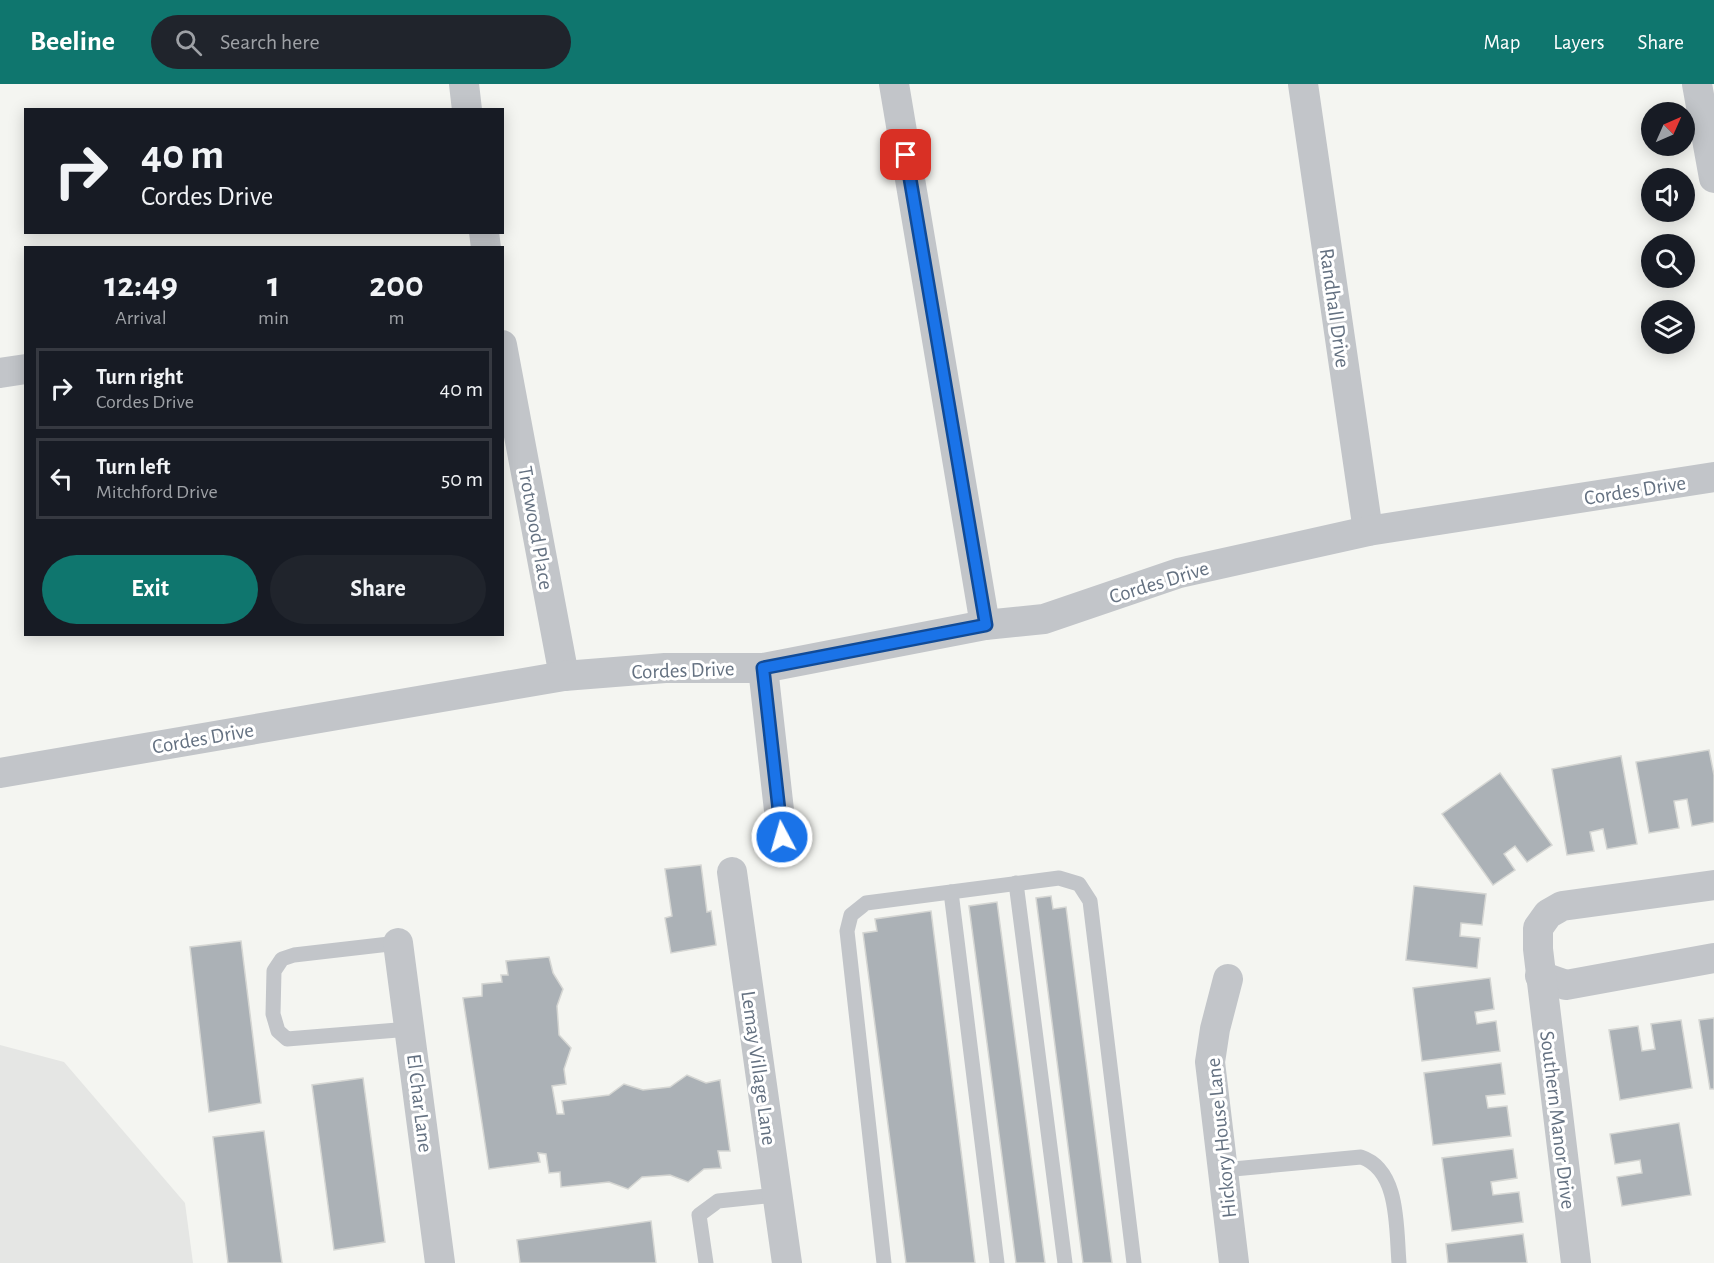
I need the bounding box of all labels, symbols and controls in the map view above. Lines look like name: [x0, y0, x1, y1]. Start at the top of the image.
search box: [151, 15, 571, 69]
icon: search: [172, 26, 205, 59]
text: Beeline: [30, 28, 115, 56]
text: Search here: [220, 31, 320, 53]
text: Map: [1484, 32, 1520, 53]
text: Layers: [1553, 32, 1604, 53]
text: Share: [1637, 32, 1684, 53]
north arrow: [1641, 102, 1695, 156]
map controls: [1641, 102, 1695, 354]
pin: [880, 129, 931, 180]
icon: right: [42, 132, 120, 210]
text: 40 m: [141, 134, 224, 176]
icon: arrive: [889, 138, 922, 171]
button: sound: [1641, 168, 1695, 222]
text: Cordes Drive: [141, 183, 273, 210]
button: search: [1641, 234, 1695, 288]
street label: Randhall Drive: [1316, 247, 1353, 369]
text: 12:49: [104, 267, 178, 303]
text: 1: [267, 267, 280, 303]
text: 200: [369, 267, 424, 303]
button: layers: [1641, 300, 1695, 354]
text: Arrival: [115, 308, 167, 328]
text: min: [258, 308, 289, 328]
text: m: [389, 308, 405, 328]
text: Turn right: [96, 366, 183, 388]
icon: right: [45, 372, 78, 405]
text: 40 m: [440, 378, 483, 400]
text: Cordes Drive: [96, 392, 194, 412]
text: Turn left: [96, 456, 170, 478]
icon: left: [45, 462, 78, 495]
street label: Trotwood Place: [514, 465, 557, 592]
text: 50 m: [441, 468, 483, 490]
street label: Cordes Drive: [1583, 472, 1688, 509]
text: Mitchford Drive: [96, 482, 218, 502]
button: Exit: [42, 555, 258, 624]
button: Share: [270, 555, 486, 624]
street label: Cordes Drive: [1107, 557, 1211, 608]
street label: Cordes Drive: [631, 658, 735, 683]
street label: Cordes Drive: [151, 719, 256, 758]
position arrow: [750, 805, 814, 869]
street label: Lemay Village Lane: [737, 989, 780, 1147]
street label: Southern Manor Drive: [1536, 1030, 1579, 1210]
street label: El Char Lane: [403, 1053, 436, 1154]
street label: Hickory House Lane: [1203, 1057, 1240, 1219]

